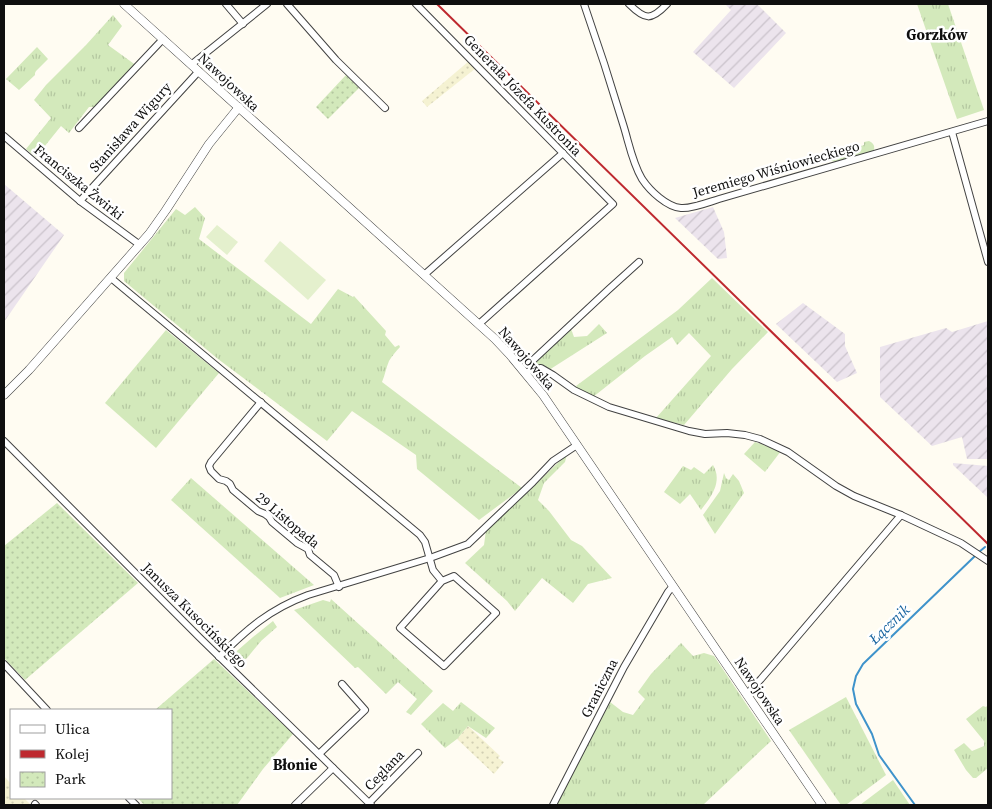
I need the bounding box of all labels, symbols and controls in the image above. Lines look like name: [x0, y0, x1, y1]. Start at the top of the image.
district label: Gorzków: [906, 24, 968, 45]
street label: Generała Józefa Kustronia: [460, 30, 587, 161]
street label: Nawojowska: [194, 48, 265, 116]
street label: Stanisława Wigury: [84, 77, 176, 176]
street label: Jeremiego Wiśniowieckiego: [689, 135, 862, 203]
street label: Franciszka Żwirki: [30, 139, 128, 225]
street label: Nawojowska: [494, 322, 561, 395]
street label: 29 Listopada: [252, 487, 325, 553]
street label: Janusza Kusocińskiego: [137, 557, 252, 672]
water label: Łącznik: [863, 599, 915, 649]
street label: Nawojowska: [730, 653, 791, 730]
street label: Graniczna: [576, 654, 623, 721]
legend: [10, 709, 172, 799]
text: Ulica: [55, 718, 90, 739]
text: Kolej: [55, 743, 89, 764]
street label: Ceglana: [360, 745, 409, 795]
district label: Błonie: [273, 754, 318, 775]
text: Park: [55, 768, 87, 789]

